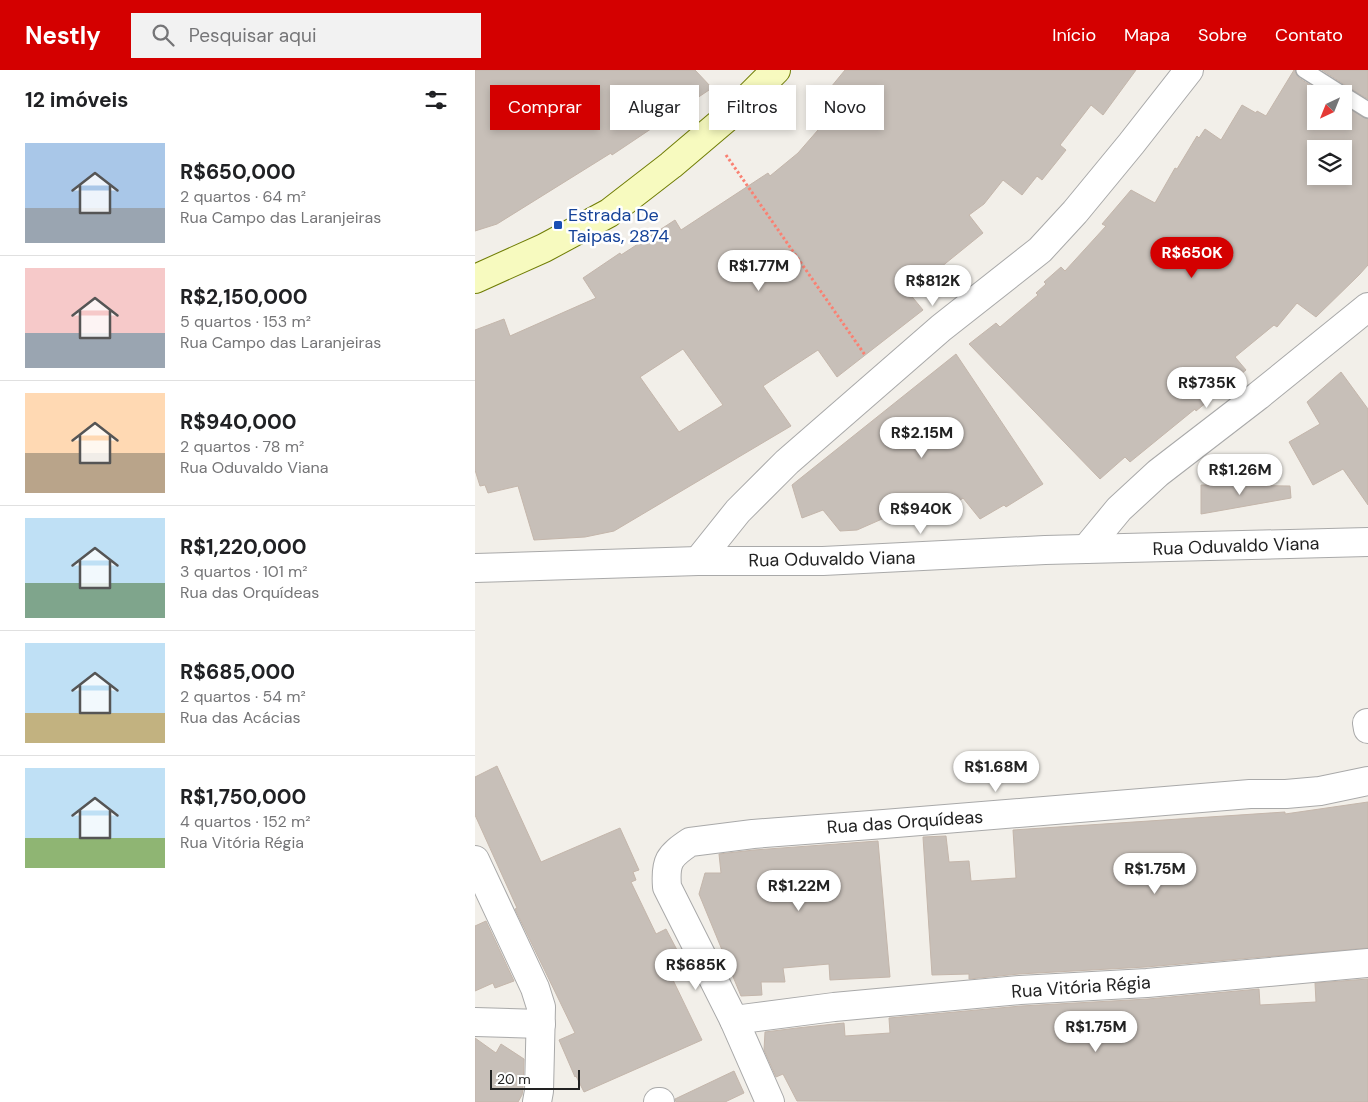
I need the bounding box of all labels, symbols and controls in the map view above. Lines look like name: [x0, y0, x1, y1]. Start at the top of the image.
search box: [131, 13, 481, 58]
text: Nestly: [25, 20, 101, 51]
icon: search: [149, 21, 177, 49]
text: Pesquisar aqui: [189, 23, 316, 48]
text: Início: [1052, 23, 1096, 47]
text: Mapa: [1124, 23, 1170, 47]
text: Sobre: [1198, 23, 1247, 47]
text: Contato: [1275, 23, 1343, 47]
chip: Comprar: [490, 85, 600, 130]
chip: Alugar: [610, 85, 699, 130]
chip: Filtros: [709, 85, 796, 130]
chip: Novo: [806, 85, 884, 130]
north arrow: [1307, 85, 1353, 130]
map controls: [1307, 85, 1352, 185]
text: 12 imóveis: [25, 86, 128, 114]
icon: filters: [422, 86, 450, 114]
button: layers: [1307, 140, 1352, 185]
text: R$650,000: [180, 158, 296, 186]
icon: home: [65, 163, 125, 223]
text: 2 quartos · 64 m²: [180, 186, 306, 207]
place label: Estrada De Taipas, 2874: [568, 203, 669, 248]
text: Rua Campo das Laranjeiras: [180, 207, 381, 228]
marker: Estrada De Taipas, 2874: [552, 219, 564, 231]
pin: R$650K: [1151, 236, 1233, 279]
text: R$650K: [1161, 242, 1223, 263]
pin: R$1.77M: [713, 250, 805, 292]
text: R$1.77M: [729, 255, 789, 276]
pin: R$812K: [892, 264, 974, 307]
text: R$812K: [905, 270, 961, 291]
text: R$2,150,000: [180, 283, 308, 311]
icon: home: [65, 288, 125, 348]
text: 5 quartos · 153 m²: [180, 311, 311, 332]
text: Rua Campo das Laranjeiras: [180, 332, 381, 353]
pin: R$735K: [1166, 366, 1248, 409]
text: R$735K: [1178, 372, 1236, 393]
text: R$940,000: [180, 408, 297, 436]
icon: home: [65, 413, 125, 473]
pin: R$2.15M: [876, 416, 968, 459]
text: R$2.15M: [891, 422, 953, 443]
text: 2 quartos · 78 m²: [180, 436, 304, 457]
pin: R$1.26M: [1194, 454, 1286, 496]
text: Rua Oduvaldo Viana: [180, 457, 328, 478]
text: R$1.26M: [1208, 459, 1272, 480]
pin: R$940K: [880, 492, 962, 535]
text: R$940K: [890, 498, 952, 519]
street label: Rua Oduvaldo Viana: [1152, 531, 1320, 561]
text: R$1,220,000: [180, 533, 307, 561]
icon: home: [65, 538, 125, 598]
street label: Rua Oduvaldo Viana: [748, 546, 916, 572]
text: 3 quartos · 101 m²: [180, 561, 308, 582]
text: Rua das Orquídeas: [180, 582, 319, 603]
text: R$685,000: [180, 658, 295, 686]
icon: home: [65, 663, 125, 723]
text: 2 quartos · 54 m²: [180, 686, 306, 707]
text: Rua das Acácias: [180, 707, 300, 728]
pin: R$1.68M: [950, 750, 1042, 793]
text: R$1.68M: [964, 756, 1028, 777]
text: R$1,750,000: [180, 783, 306, 811]
icon: home: [65, 788, 125, 848]
street label: Rua das Orquídeas: [826, 805, 984, 839]
text: 4 quartos · 152 m²: [180, 811, 311, 832]
text: Rua Vitória Régia: [180, 832, 304, 853]
pin: R$1.75M: [1109, 852, 1201, 895]
text: R$1.75M: [1124, 858, 1186, 879]
pin: R$1.22M: [753, 870, 845, 912]
text: R$1.22M: [768, 875, 830, 896]
pin: R$685K: [655, 948, 737, 991]
text: R$685K: [666, 954, 726, 975]
street label: Rua Vitória Régia: [1011, 970, 1151, 1004]
pin: R$1.75M: [1050, 1010, 1142, 1053]
text: R$1.75M: [1065, 1016, 1127, 1037]
scale bar: [490, 1067, 580, 1090]
text: 20 m: [497, 1070, 531, 1088]

